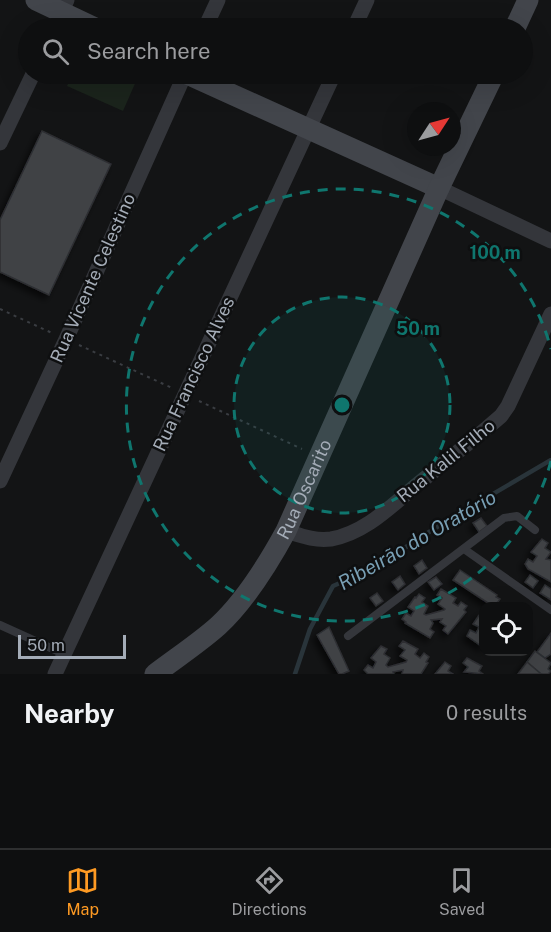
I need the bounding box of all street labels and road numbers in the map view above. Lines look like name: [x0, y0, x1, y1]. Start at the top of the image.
street label: Rua Vicente Celestino: [46, 190, 139, 366]
street label: Rua Francisco Alves: [149, 293, 239, 454]
street label: Rua Kalil Filho: [393, 415, 499, 506]
street label: Rua Oscarito: [272, 436, 335, 543]

